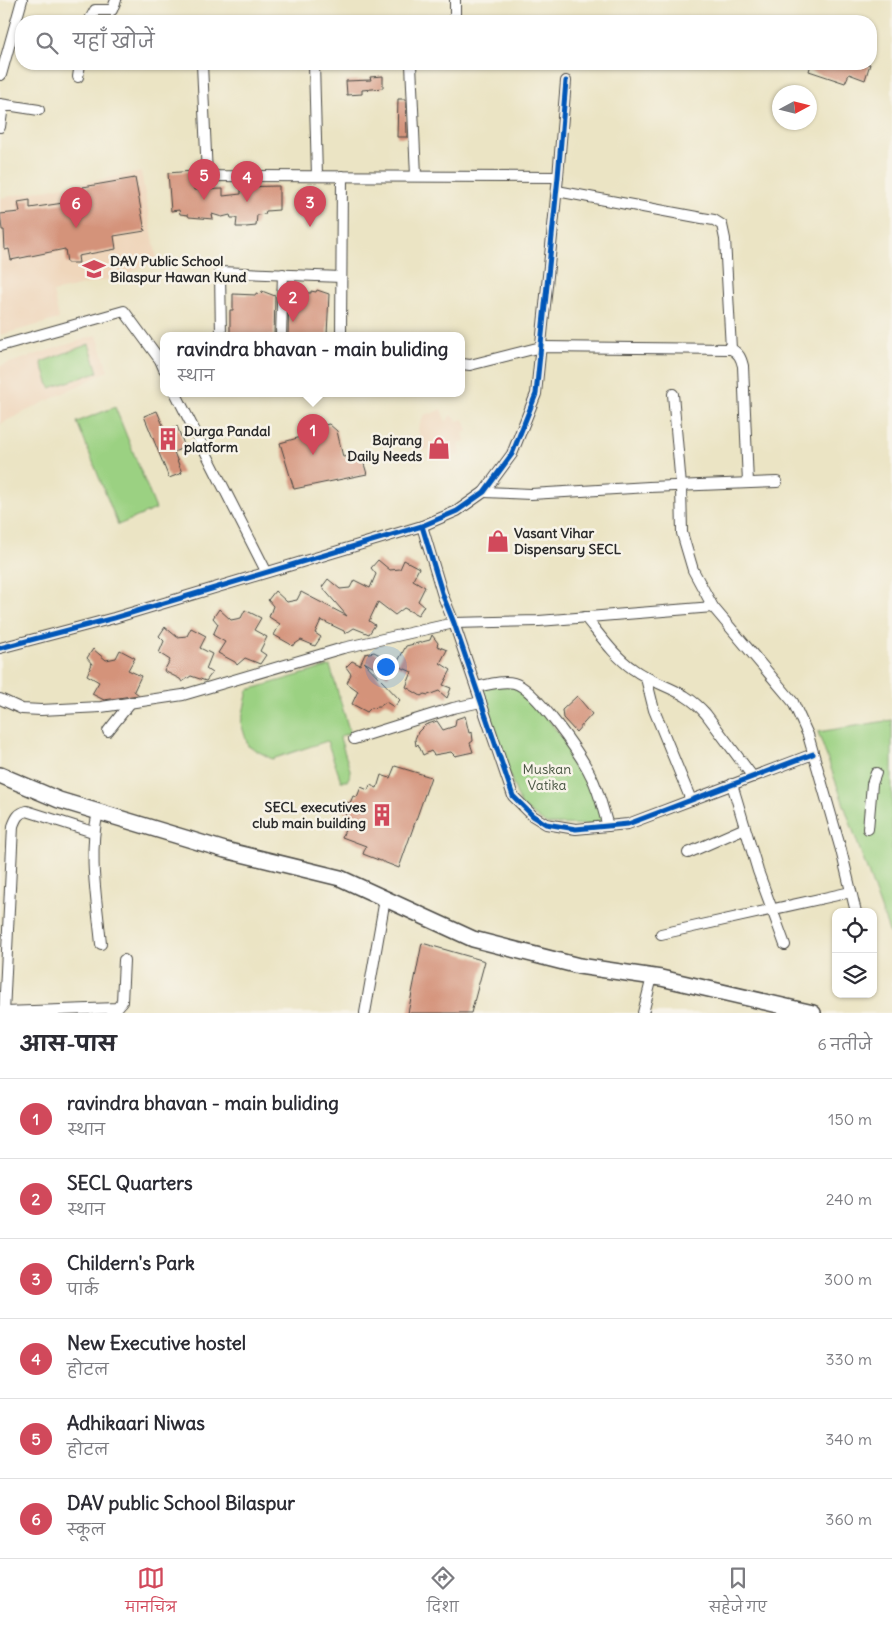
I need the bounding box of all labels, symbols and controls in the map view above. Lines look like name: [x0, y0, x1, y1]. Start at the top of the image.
search box: [15, 15, 877, 70]
icon: search: [33, 29, 61, 57]
text: यहाँ खोजें: [73, 29, 154, 53]
north arrow: [772, 85, 817, 130]
pin: 5: [188, 159, 220, 200]
pin: 4: [231, 161, 263, 202]
pin: 3: [294, 186, 326, 227]
pin: 6: [60, 187, 92, 228]
place label: DAV Public School Bilaspur Hawan Kund: [110, 252, 247, 286]
school or university icon: DAV Public School Bilaspur Hawan Kund: [81, 256, 107, 282]
pin: 2: [277, 281, 309, 322]
popup: [160, 332, 465, 397]
text: ravindra bhavan - main buliding: [177, 337, 448, 361]
text: स्थान: [177, 365, 215, 385]
pin: 1: [297, 414, 329, 455]
place label: Durga Pandal platform: [184, 422, 270, 456]
building icon: Durga Pandal platform: [155, 426, 181, 452]
place label: Bajrang Daily Needs: [347, 431, 423, 465]
shop icon: Bajrang Daily Needs: [426, 435, 452, 461]
place label: Vasant Vihar Dispensary SECL: [514, 524, 621, 558]
shop icon: Vasant Vihar Dispensary SECL: [485, 528, 511, 554]
your location: [373, 654, 399, 680]
park label: Muskan Vatika: [523, 760, 571, 794]
place label: SECL executives club main building: [252, 798, 367, 832]
building icon: SECL executives club main building: [369, 802, 395, 828]
map controls: [832, 908, 877, 998]
button: locate: [832, 908, 877, 953]
button: layers: [832, 953, 877, 998]
text: आस-पास: [20, 1030, 117, 1057]
text: 6 नतीजे: [817, 1034, 872, 1054]
text: ravindra bhavan - main buliding: [67, 1091, 339, 1115]
text: 1: [33, 1109, 39, 1129]
text: 150 m: [828, 1109, 872, 1129]
text: स्थान: [67, 1119, 105, 1139]
text: SECL Quarters: [67, 1171, 193, 1195]
text: 2: [32, 1189, 40, 1209]
text: 240 m: [826, 1189, 872, 1209]
text: स्थान: [67, 1199, 105, 1219]
text: Childern's Park: [67, 1251, 195, 1275]
text: 3: [31, 1269, 41, 1289]
text: 300 m: [824, 1269, 872, 1289]
text: पार्क: [67, 1279, 98, 1299]
text: New Executive hostel: [67, 1331, 246, 1355]
text: 4: [31, 1349, 41, 1369]
text: 330 m: [825, 1349, 872, 1369]
text: होटल: [67, 1359, 109, 1379]
text: Adhikaari Niwas: [67, 1411, 205, 1435]
text: 5: [31, 1429, 41, 1449]
text: 340 m: [825, 1429, 872, 1449]
text: होटल: [67, 1439, 109, 1459]
text: DAV public School Bilaspur: [67, 1491, 295, 1515]
text: 6: [31, 1509, 41, 1529]
text: 360 m: [825, 1509, 872, 1529]
text: स्कूल: [67, 1519, 105, 1539]
tab: मानचित्र: [125, 1564, 177, 1623]
tab: दिशा: [427, 1564, 459, 1623]
tab: सहेजे गए: [709, 1564, 767, 1623]

